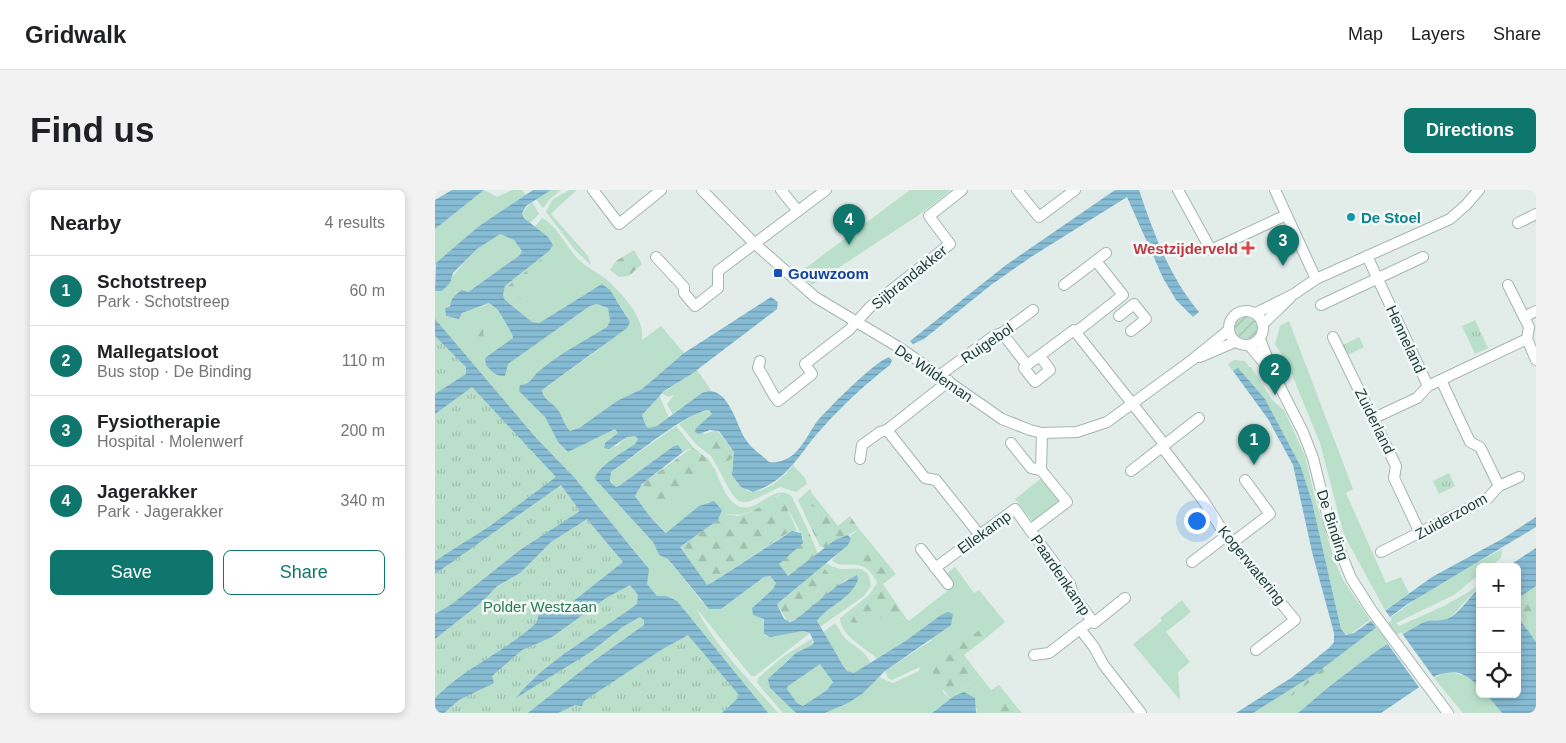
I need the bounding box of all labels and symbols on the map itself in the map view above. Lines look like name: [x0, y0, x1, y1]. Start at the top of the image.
pin: 4: [833, 204, 865, 245]
place label: De Stoel: [1361, 209, 1421, 226]
marker: De Stoel: [1345, 211, 1357, 223]
pin: 3: [1267, 225, 1299, 266]
place label: Westzijderveld: [1133, 240, 1238, 257]
street label: Sijbrandakker: [868, 242, 950, 312]
marker: Westzijderveld: [1242, 242, 1254, 254]
place label: Gouwzoom: [788, 265, 869, 282]
marker: Gouwzoom: [772, 267, 784, 279]
street label: Henneland: [1383, 303, 1429, 375]
street label: Ruigebol: [958, 319, 1016, 367]
street label: De Wildeman: [892, 341, 976, 405]
pin: 2: [1259, 354, 1291, 395]
street label: Zuiderland: [1352, 385, 1398, 457]
pin: 1: [1238, 424, 1270, 465]
street label: De Binding: [1314, 487, 1352, 563]
street label: Zuiderzoom: [1412, 489, 1490, 543]
street label: Ellekamp: [954, 507, 1014, 557]
your location: [1184, 508, 1210, 534]
street label: Kogerwatering: [1215, 522, 1289, 608]
street label: Paardenkamp: [1028, 532, 1094, 618]
park label: Polder Westzaan: [483, 598, 597, 615]

